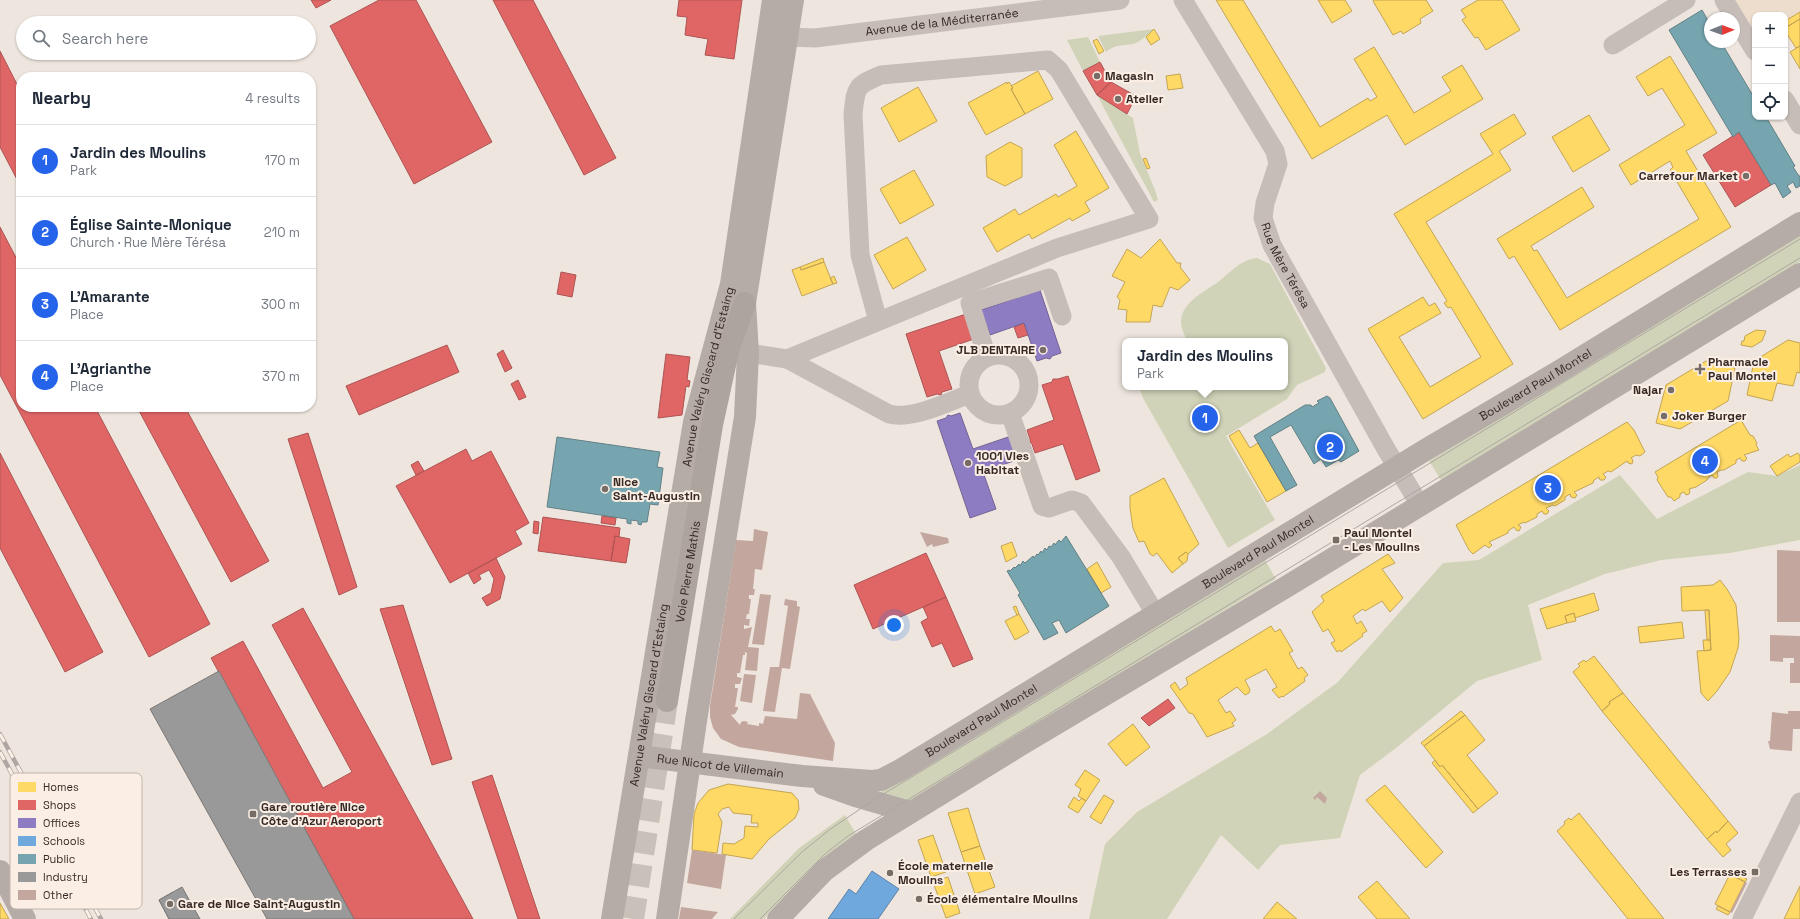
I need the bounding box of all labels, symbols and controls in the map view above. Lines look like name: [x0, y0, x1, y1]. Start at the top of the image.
street label: Avenue de la Méditerranée: [864, 5, 1020, 40]
north arrow: [1704, 12, 1740, 48]
map controls: [1752, 12, 1788, 120]
button: +: [1752, 12, 1788, 48]
search box: [16, 16, 316, 60]
icon: search: [30, 27, 52, 49]
text: Search here: [62, 29, 148, 48]
button: −: [1752, 48, 1788, 84]
place label: Magasin: [1105, 68, 1154, 84]
marker: Magasin: [1092, 71, 1102, 81]
button: locate: [1752, 84, 1788, 120]
text: Nearby: [32, 87, 91, 109]
text: 4 results: [245, 90, 300, 107]
place label: Atelier: [1126, 91, 1164, 107]
marker: Atelier: [1113, 94, 1123, 104]
text: Jardin des Moulins: [70, 143, 206, 162]
text: 1: [42, 152, 48, 169]
text: 170 m: [264, 152, 300, 169]
text: Park: [70, 162, 97, 179]
place label: Carrefour Market: [1639, 168, 1738, 184]
marker: Carrefour Market: [1741, 171, 1751, 181]
text: Église Sainte-Monique: [70, 215, 232, 234]
street label: Rue Mère Térésa: [1257, 221, 1314, 311]
text: 2: [41, 224, 49, 241]
text: 210 m: [264, 224, 300, 241]
text: Church · Rue Mère Térésa: [70, 234, 226, 251]
street label: Avenue Valéry Giscard d'Estaing: [679, 285, 738, 468]
text: L'Amarante: [70, 287, 150, 306]
text: 3: [41, 296, 49, 313]
text: 300 m: [261, 296, 300, 313]
text: Place: [70, 306, 104, 323]
popup: [1122, 338, 1288, 390]
place label: JLB DENTAIRE: [956, 342, 1035, 358]
marker: JLB DENTAIRE: [1038, 345, 1048, 355]
street label: Boulevard Paul Montel: [1476, 345, 1595, 425]
text: Jardin des Moulins: [1137, 346, 1273, 365]
place label: Pharmacie Paul Montel: [1708, 354, 1776, 384]
text: L'Agrianthe: [70, 359, 151, 378]
marker: Pharmacie Paul Montel: [1695, 364, 1705, 374]
text: Park: [1137, 365, 1164, 382]
text: 4: [41, 368, 49, 385]
text: 370 m: [262, 368, 300, 385]
text: Place: [70, 378, 104, 395]
place label: Najar: [1633, 382, 1663, 398]
marker: Najar: [1666, 385, 1676, 395]
pin: 1: [1192, 403, 1218, 433]
place label: Joker Burger: [1672, 408, 1747, 424]
marker: Joker Burger: [1659, 411, 1669, 421]
pin: 2: [1317, 432, 1343, 462]
pin: 4: [1692, 446, 1718, 476]
place label: 1001 Vies Habitat: [976, 448, 1029, 478]
marker: 1001 Vies Habitat: [963, 458, 973, 468]
pin: 3: [1535, 473, 1561, 503]
place label: Nice Saint-Augustin: [613, 474, 700, 504]
marker: Nice Saint-Augustin: [600, 484, 610, 494]
street label: Boulevard Paul Montel: [1199, 512, 1317, 592]
street label: Voie Pierre Mathis: [672, 520, 704, 624]
place label: Paul Montel - Les Moulins: [1344, 525, 1420, 555]
marker: Paul Montel - Les Moulins: [1331, 535, 1341, 545]
street label: Avenue Valéry Giscard d'Estaing: [626, 603, 672, 788]
your location: [884, 615, 904, 635]
street label: Boulevard Paul Montel: [922, 680, 1040, 761]
street label: Rue Nicot de Villemain: [656, 750, 785, 782]
legend: [10, 773, 142, 909]
text: Homes: [43, 780, 79, 794]
text: Shops: [43, 798, 76, 812]
place label: Gare routière Nice Côte d'Azur Aeroport: [261, 799, 382, 829]
marker: Gare routière Nice Côte d'Azur Aeroport: [248, 809, 258, 819]
text: Offices: [43, 816, 80, 830]
text: Schools: [43, 834, 85, 848]
text: Public: [43, 852, 75, 866]
place label: École maternelle Moulins: [898, 858, 994, 888]
place label: Les Terrasses: [1670, 864, 1747, 880]
marker: Les Terrasses: [1750, 867, 1760, 877]
marker: École maternelle Moulins: [885, 868, 895, 878]
text: Industry: [43, 870, 88, 884]
text: Other: [43, 888, 73, 902]
place label: École élémentaire Moulins: [927, 891, 1078, 907]
marker: École élémentaire Moulins: [914, 894, 924, 904]
place label: Gare de Nice Saint-Augustin: [178, 896, 340, 912]
marker: Gare de Nice Saint-Augustin: [165, 899, 175, 909]

